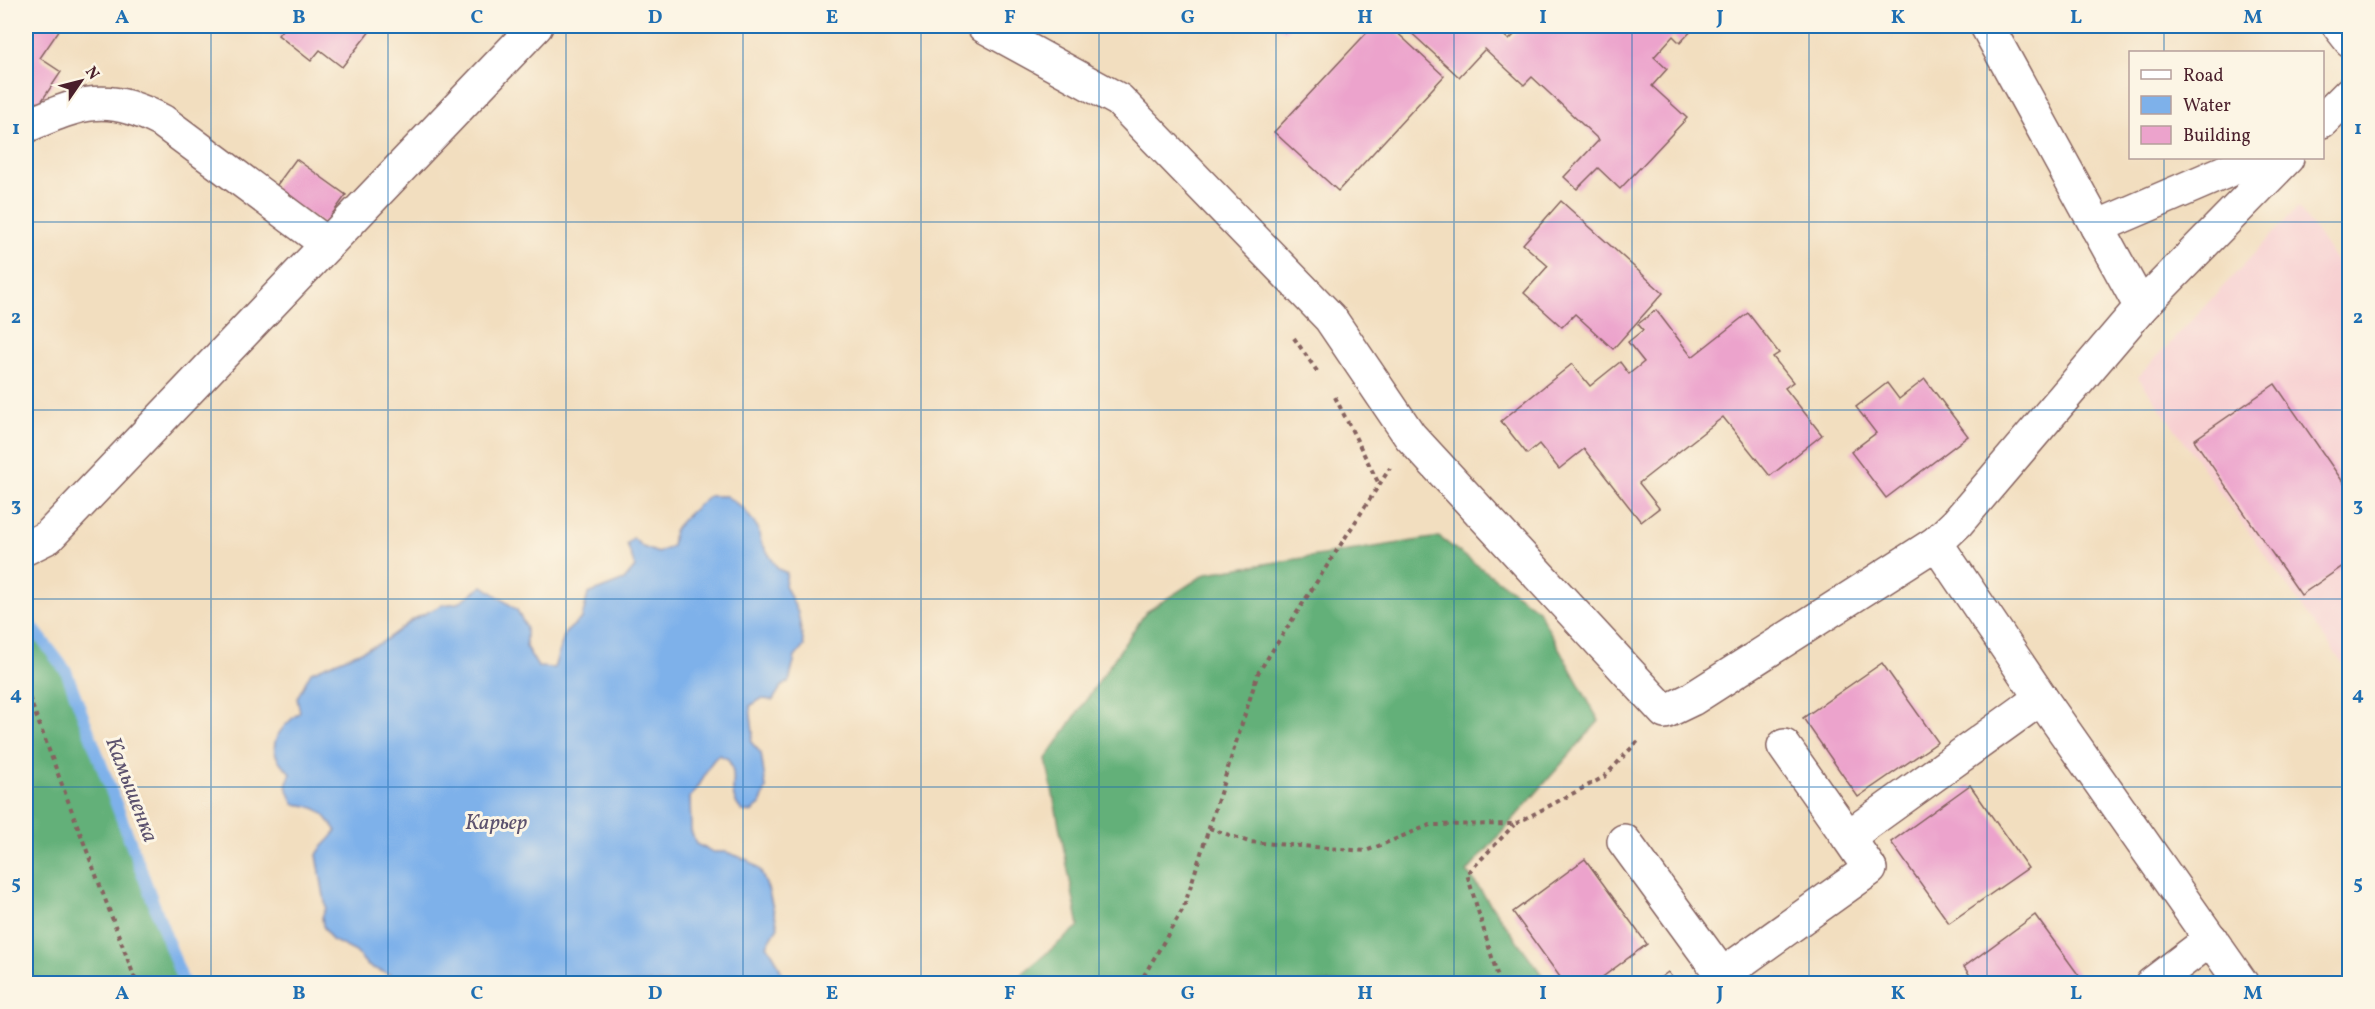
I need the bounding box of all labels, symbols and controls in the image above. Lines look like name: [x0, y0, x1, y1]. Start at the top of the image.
text: A: [115, 4, 129, 32]
text: B: [292, 4, 306, 32]
text: C: [471, 4, 484, 32]
text: D: [648, 4, 662, 32]
text: E: [826, 4, 838, 32]
text: F: [1004, 4, 1016, 32]
text: G: [1181, 4, 1195, 32]
text: H: [1357, 4, 1373, 32]
text: I: [1539, 4, 1547, 32]
text: J: [1715, 4, 1724, 32]
text: K: [1891, 4, 1906, 32]
text: L: [2070, 4, 2082, 32]
text: M: [2243, 4, 2263, 32]
north arrow: [51, 51, 111, 111]
legend: [2129, 51, 2324, 159]
text: N: [79, 62, 104, 85]
text: Road: [2183, 64, 2224, 89]
text: Water: [2183, 94, 2231, 119]
text: 1: [12, 115, 20, 143]
text: 1: [2354, 115, 2362, 143]
text: Building: [2183, 124, 2251, 149]
text: 2: [11, 304, 21, 332]
text: 2: [2353, 304, 2363, 332]
text: 3: [11, 492, 21, 520]
text: 3: [2353, 492, 2363, 520]
text: 4: [10, 681, 22, 709]
text: 4: [2352, 681, 2364, 709]
water label: Камышенка: [96, 733, 165, 847]
water label: Карьер: [465, 808, 527, 839]
text: 5: [11, 870, 21, 898]
text: 5: [2353, 870, 2363, 898]
text: A: [115, 980, 129, 1008]
text: B: [292, 980, 306, 1008]
text: C: [471, 980, 484, 1008]
text: D: [648, 980, 662, 1008]
text: E: [826, 980, 838, 1008]
text: F: [1004, 980, 1016, 1008]
text: G: [1181, 980, 1195, 1008]
text: H: [1357, 980, 1373, 1008]
text: I: [1539, 980, 1547, 1008]
text: J: [1715, 980, 1724, 1008]
text: K: [1891, 980, 1906, 1008]
text: L: [2070, 980, 2082, 1008]
text: M: [2243, 980, 2263, 1008]

